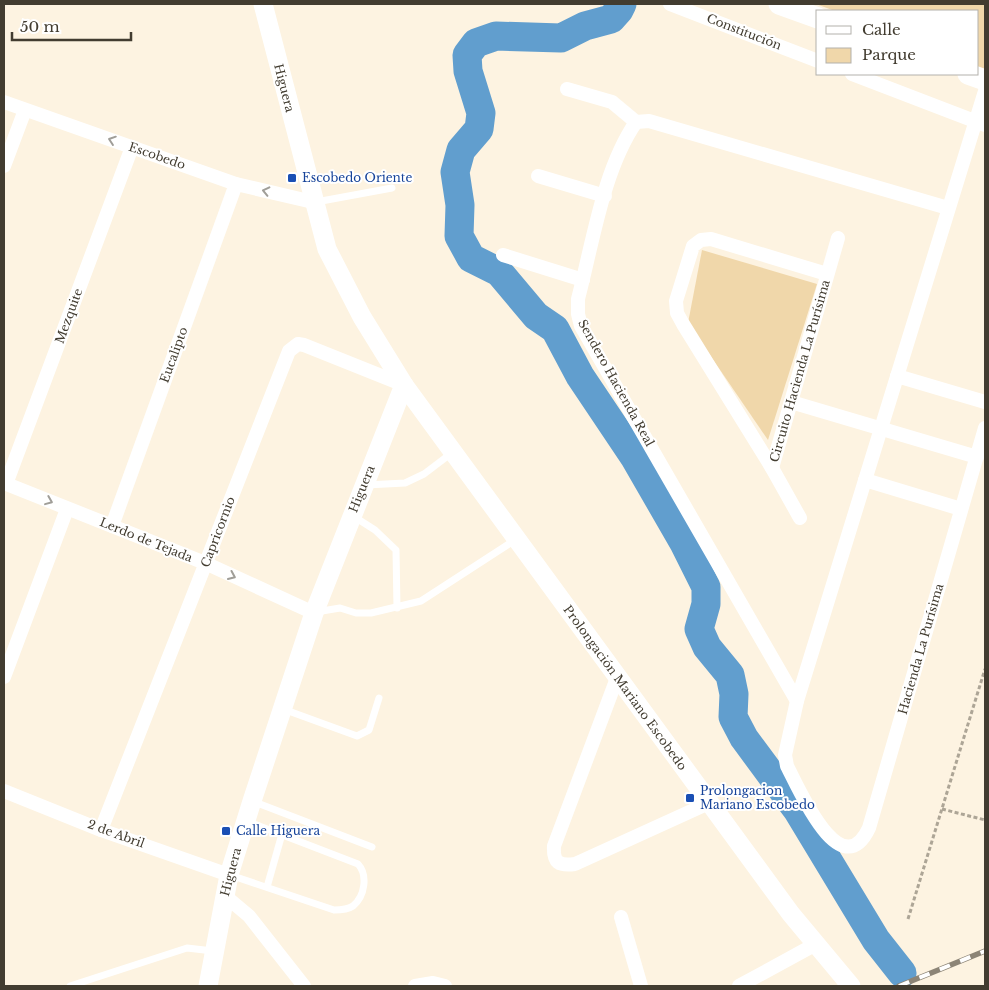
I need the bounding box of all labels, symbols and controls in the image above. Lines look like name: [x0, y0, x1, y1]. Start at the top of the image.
scale bar: [12, 10, 131, 42]
street label: Constitución: [705, 10, 784, 53]
legend: [816, 10, 979, 75]
text: 50 m: [20, 17, 60, 36]
text: Calle: [862, 20, 901, 39]
text: Parque: [862, 45, 916, 64]
street label: Higuera: [271, 62, 298, 114]
one-way arrow: [108, 136, 116, 146]
street label: Escobedo: [127, 139, 188, 172]
place label: Escobedo Oriente: [302, 170, 412, 185]
marker: Escobedo Oriente: [286, 172, 298, 184]
one-way arrow: [261, 186, 270, 197]
street label: Circuito Hacienda La Purísima: [766, 278, 833, 464]
street label: Mezquite: [52, 286, 85, 346]
street label: Sendero Hacienda Real: [575, 317, 658, 449]
street label: Eucalipto: [157, 325, 191, 385]
street label: Higuera: [345, 463, 378, 515]
street label: Capricornio: [197, 494, 238, 569]
one-way arrow: [44, 495, 53, 506]
street label: Lerdo de Tejada: [98, 514, 195, 565]
one-way arrow: [227, 569, 236, 580]
street label: Hacienda La Purísima: [895, 581, 946, 716]
street label: Prolongación Mariano Escobedo: [560, 602, 690, 773]
place label: Prolongacion Mariano Escobedo: [700, 783, 815, 812]
marker: Prolongacion Mariano Escobedo: [684, 792, 696, 804]
street label: 2 de Abril: [86, 816, 147, 851]
place label: Calle Higuera: [236, 823, 320, 838]
marker: Calle Higuera: [220, 825, 232, 837]
street label: Higuera: [217, 846, 244, 898]

